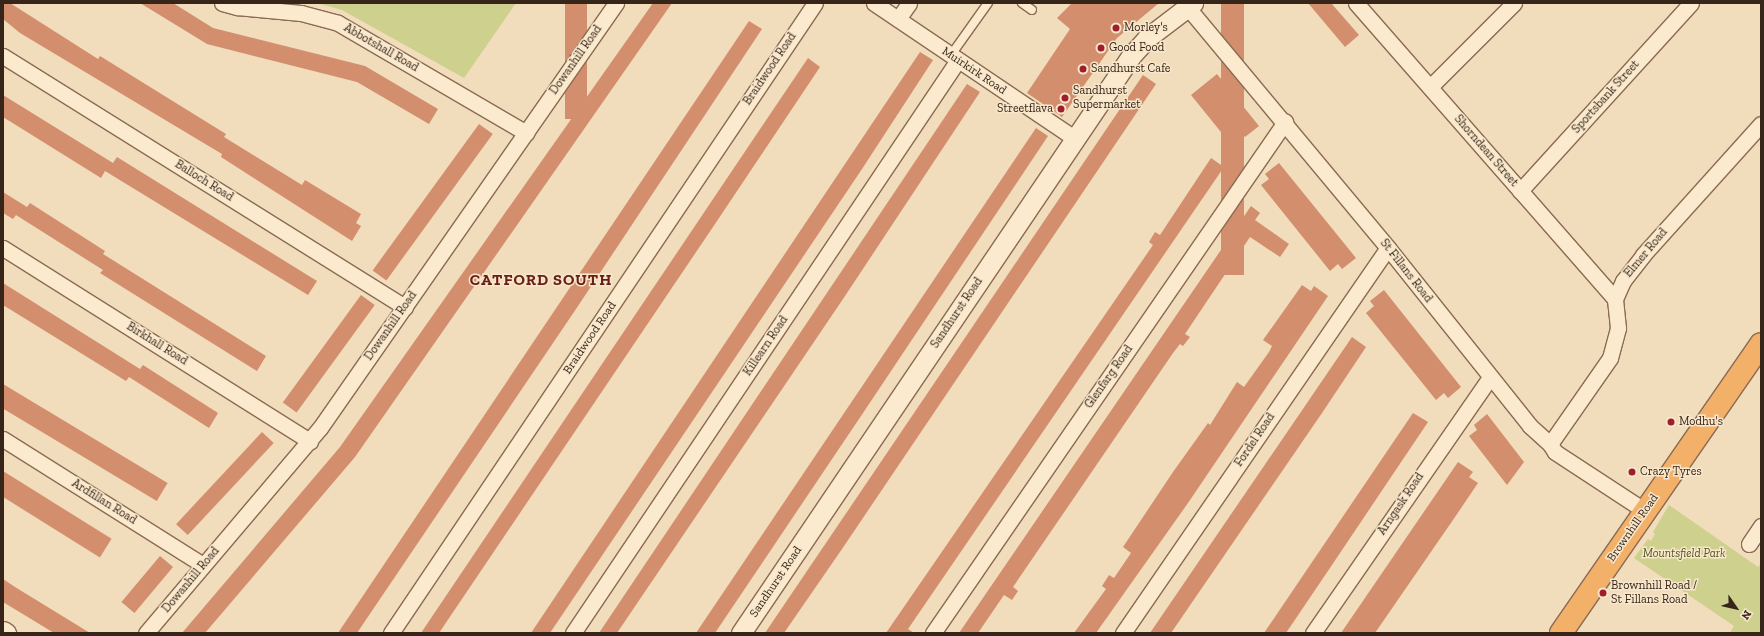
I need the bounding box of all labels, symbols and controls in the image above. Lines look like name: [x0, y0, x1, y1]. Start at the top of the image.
street label: Abbotshall Road: [341, 21, 421, 75]
place label: Morley's: [1124, 21, 1168, 35]
street label: Dowanhill Road: [547, 23, 605, 97]
marker: Morley's: [1111, 23, 1121, 33]
street label: Braidwood Road: [740, 30, 800, 108]
place label: Good Food: [1109, 41, 1164, 55]
marker: Good Food: [1096, 43, 1106, 53]
street label: Muirkirk Road: [939, 44, 1009, 98]
street label: Sportsbank Street: [1569, 57, 1643, 137]
place label: Sandhurst Cafe: [1091, 62, 1171, 76]
marker: Sandhurst Cafe: [1078, 64, 1088, 74]
place label: Sandhurst Supermarket: [1073, 84, 1141, 112]
marker: Sandhurst Supermarket: [1060, 93, 1070, 103]
place label: Streetflava: [997, 102, 1053, 116]
marker: Streetflava: [1056, 104, 1066, 114]
street label: Shorndean Street: [1451, 112, 1521, 190]
street label: Balloch Road: [172, 157, 236, 205]
street label: Elmer Road: [1621, 225, 1671, 281]
street label: St Fillans Road: [1377, 236, 1435, 306]
district label: CATFORD SOUTH: [470, 270, 612, 290]
street label: Sandhurst Road: [928, 275, 986, 351]
street label: Dowanhill Road: [362, 289, 420, 363]
street label: Braidwood Road: [560, 299, 620, 377]
street label: Killearn Road: [741, 313, 791, 379]
street label: Birkhall Road: [124, 320, 190, 368]
street label: Glenfarg Road: [1082, 343, 1136, 411]
street label: Fordel Road: [1232, 410, 1278, 470]
place label: Modhu's: [1679, 415, 1723, 429]
marker: Modhu's: [1666, 417, 1676, 427]
place label: Crazy Tyres: [1640, 465, 1702, 479]
marker: Crazy Tyres: [1627, 467, 1637, 477]
street label: Arngask Road: [1375, 470, 1427, 538]
street label: Ardfillan Road: [69, 476, 139, 528]
street label: Brownhill Road: [1604, 491, 1662, 565]
street label: Dowanhill Road: [159, 544, 223, 616]
street label: Sandhurst Road: [747, 544, 805, 620]
park label: Mountsfield Park: [1643, 547, 1725, 561]
place label: Brownhill Road / St Fillans Road: [1611, 579, 1697, 607]
marker: Brownhill Road / St Fillans Road: [1598, 588, 1608, 598]
north arrow: [1716, 588, 1756, 628]
text: N: [1739, 608, 1754, 622]

